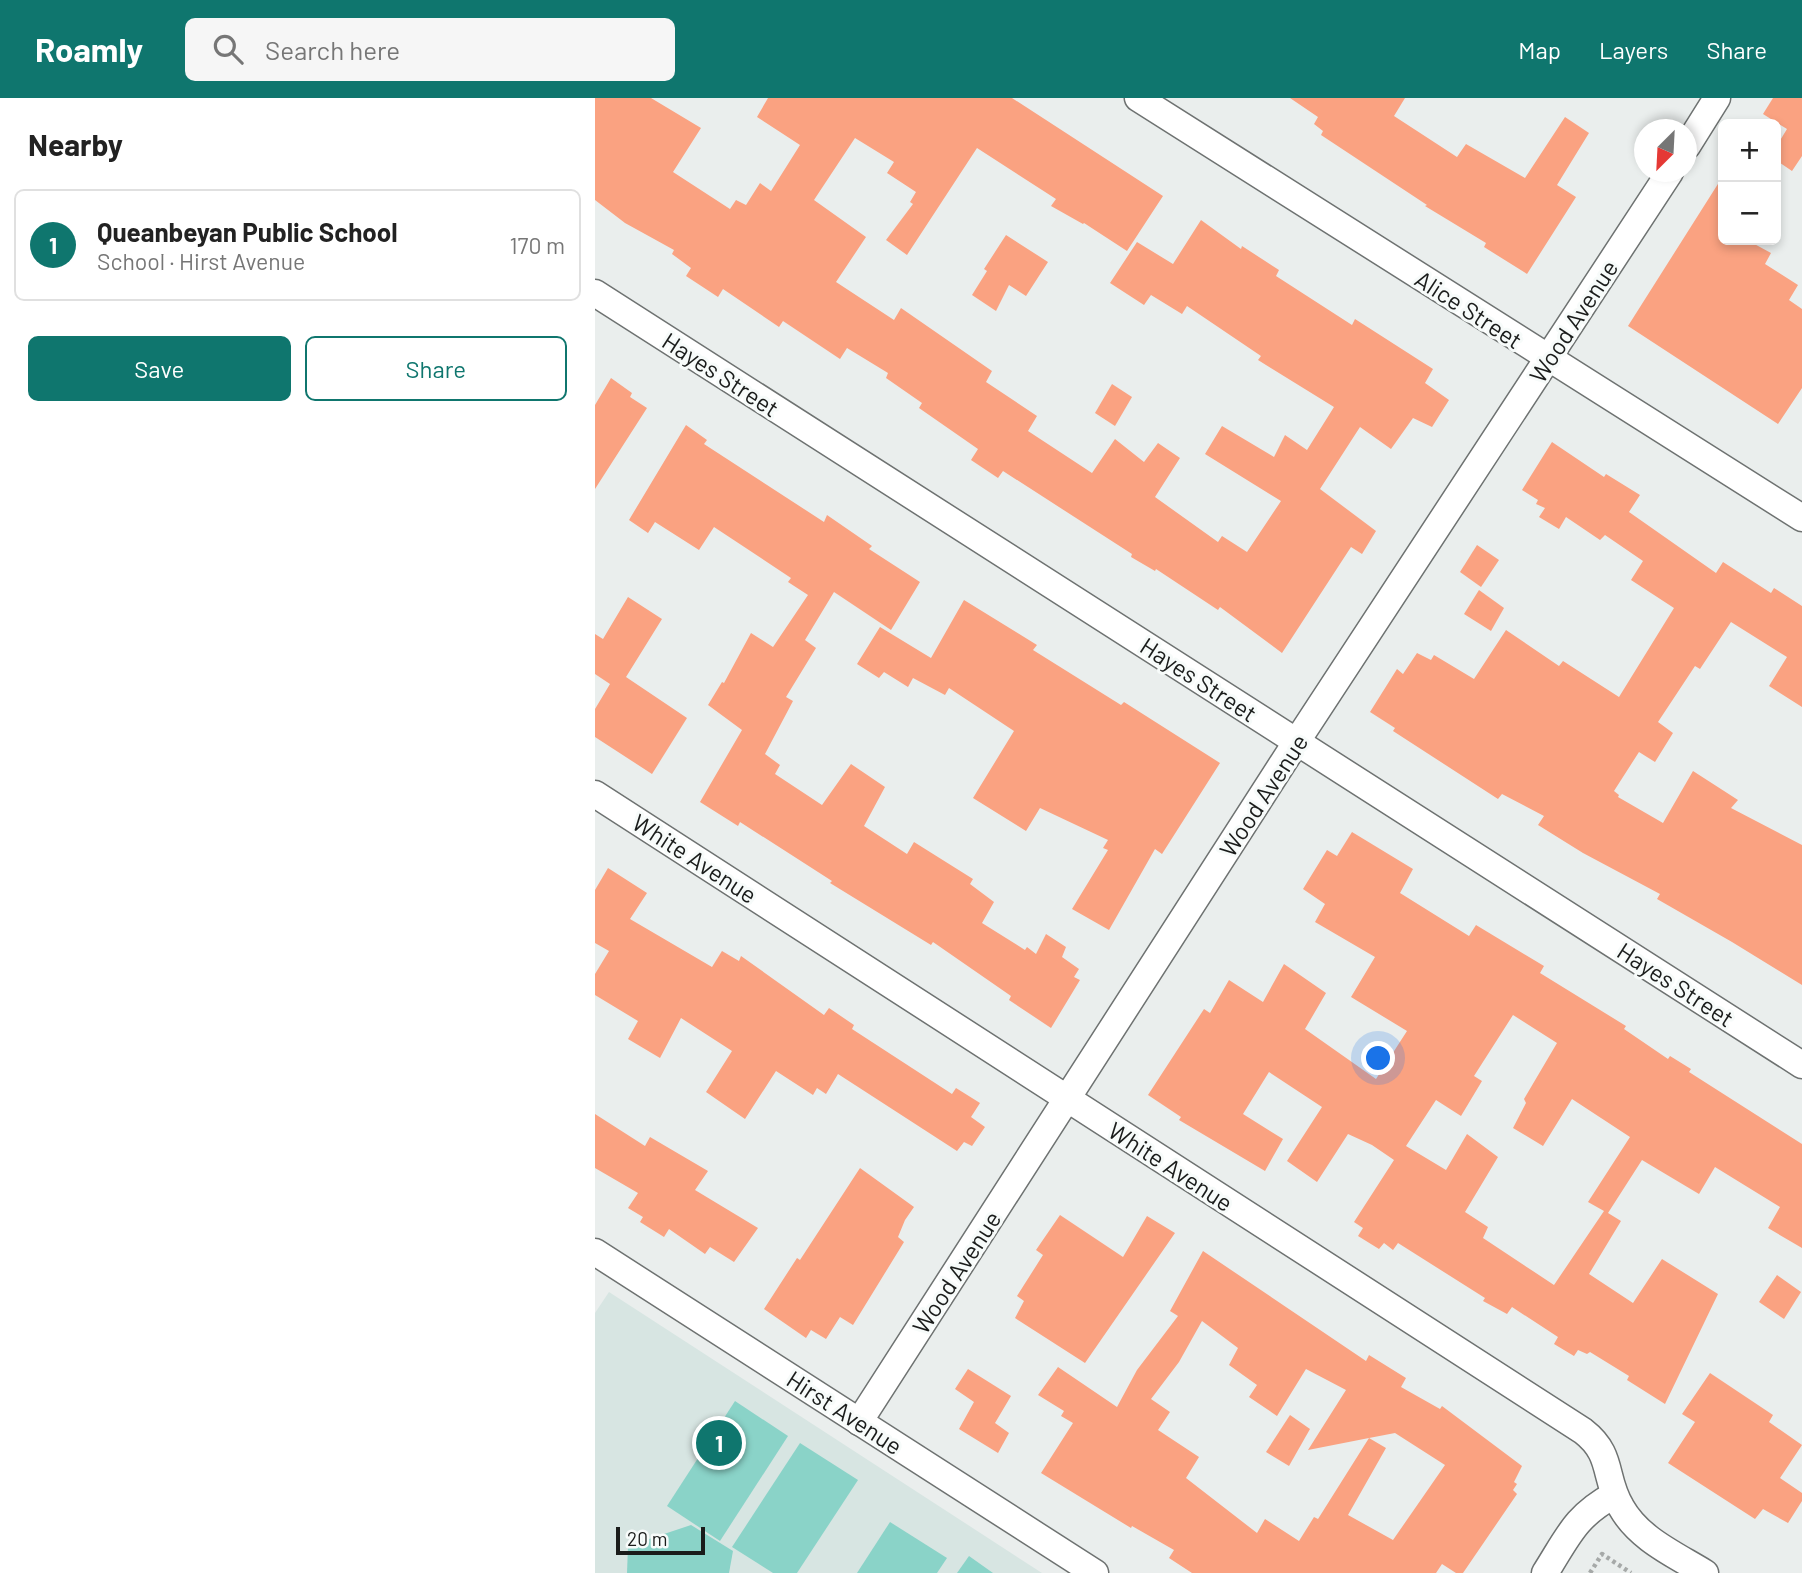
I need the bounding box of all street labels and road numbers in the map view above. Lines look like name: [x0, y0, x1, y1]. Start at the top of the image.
street label: Wood Avenue: [1523, 254, 1623, 388]
street label: Alice Street: [1410, 264, 1528, 354]
street label: Hayes Street: [657, 326, 785, 422]
street label: Hayes Street: [1135, 631, 1263, 727]
street label: Wood Avenue: [1213, 728, 1313, 862]
street label: White Avenue: [627, 807, 763, 909]
street label: Hayes Street: [1612, 936, 1740, 1032]
street label: White Avenue: [1103, 1115, 1239, 1217]
street label: Wood Avenue: [906, 1205, 1006, 1339]
street label: Hirst Avenue: [782, 1364, 908, 1460]

